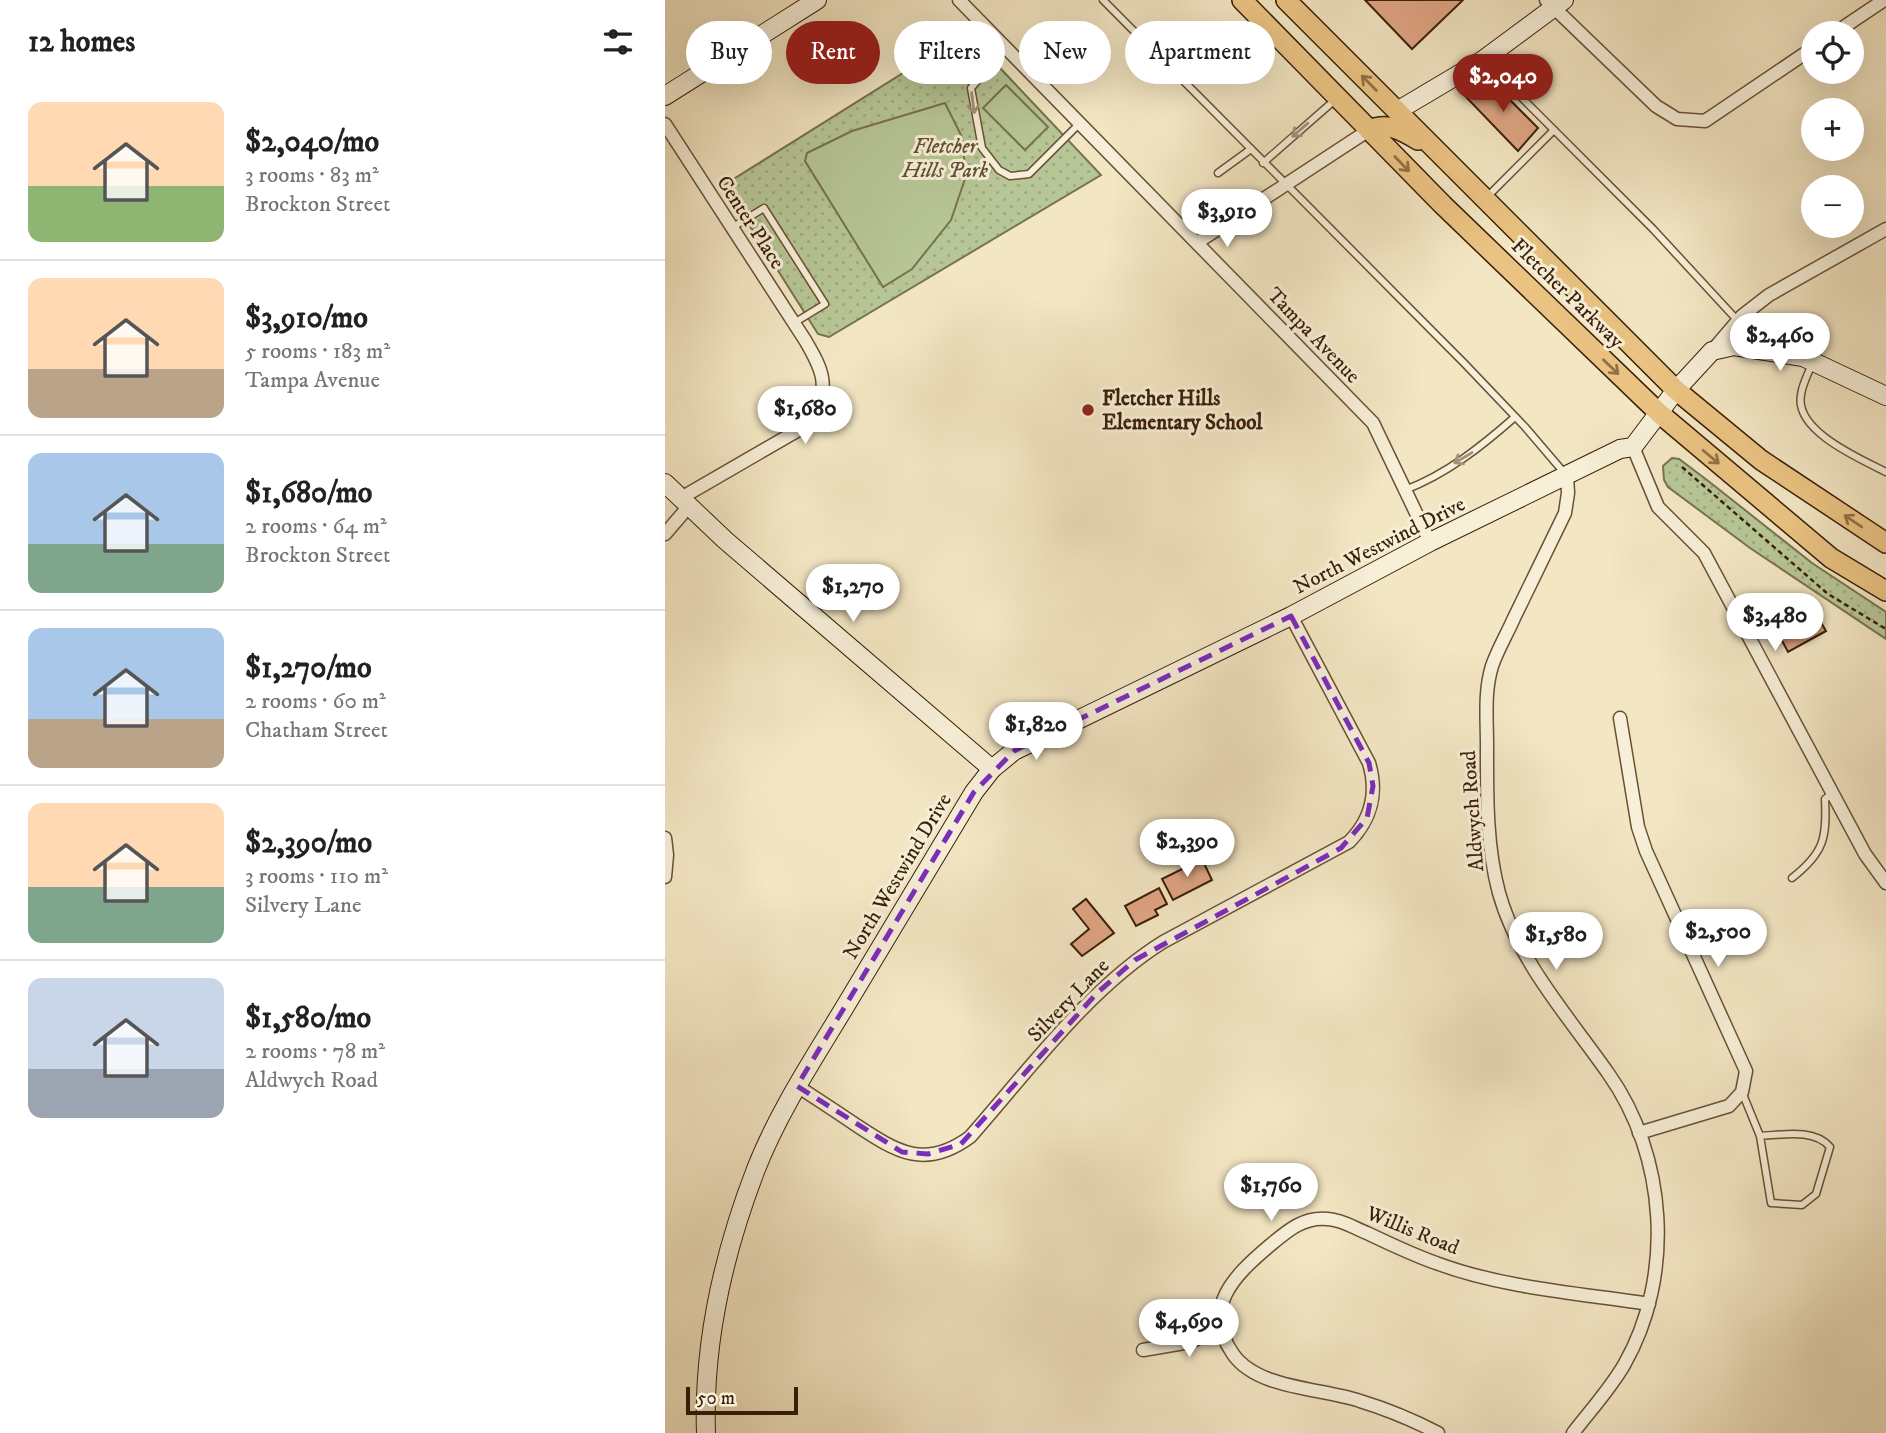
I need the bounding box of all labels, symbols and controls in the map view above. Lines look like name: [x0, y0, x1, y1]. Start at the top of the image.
chip: Buy: [686, 21, 772, 84]
chip: Rent: [786, 21, 880, 84]
chip: Filters: [894, 21, 1005, 84]
chip: New: [1019, 21, 1111, 84]
chip: Apartment: [1125, 21, 1275, 84]
map controls: [1801, 21, 1864, 238]
button: locate: [1801, 21, 1864, 84]
icon: filters: [599, 23, 637, 61]
text: 12 homes: [28, 24, 135, 61]
pin: $2,040: [1446, 54, 1560, 114]
text: $2,040: [1469, 62, 1537, 91]
one-way arrow: [1361, 75, 1378, 92]
one-way arrow: [967, 91, 980, 114]
button: +: [1801, 98, 1864, 161]
one-way arrow: [1292, 122, 1310, 138]
text: $2,040/mo: [245, 124, 379, 161]
icon: home: [84, 130, 168, 214]
park label: Fletcher Hills Park: [901, 134, 988, 184]
one-way arrow: [1394, 155, 1411, 172]
text: 3 rooms · 83 m²: [245, 161, 379, 190]
street label: Center Place: [710, 171, 790, 274]
button: −: [1801, 175, 1864, 238]
text: Brockton Street: [245, 190, 390, 219]
pin: $3,910: [1170, 190, 1284, 249]
text: $3,910: [1197, 197, 1257, 226]
street label: Fletcher Parkway: [1505, 233, 1630, 355]
street label: Tampa Avenue: [1261, 282, 1366, 389]
text: $3,910/mo: [245, 300, 368, 337]
icon: home: [84, 306, 168, 390]
pin: $2,460: [1723, 314, 1837, 373]
text: $2,460: [1746, 321, 1814, 350]
text: 5 rooms · 183 m²: [245, 337, 390, 366]
one-way arrow: [1602, 359, 1620, 375]
text: Tampa Avenue: [245, 366, 380, 395]
pin: $1,680: [748, 386, 862, 446]
place label: Fletcher Hills Elementary School: [1102, 386, 1263, 436]
text: $1,680: [773, 394, 837, 423]
marker: Fletcher Hills Elementary School: [1080, 402, 1096, 418]
one-way arrow: [1702, 449, 1720, 465]
one-way arrow: [1454, 451, 1474, 465]
text: $1,680/mo: [245, 475, 372, 512]
icon: home: [84, 481, 168, 565]
street label: North Westwind Drive: [1289, 491, 1470, 600]
text: 2 rooms · 64 m²: [245, 512, 387, 541]
one-way arrow: [1844, 514, 1863, 528]
text: Brockton Street: [245, 541, 390, 570]
pin: $1,270: [796, 564, 910, 624]
text: $1,270: [822, 572, 884, 601]
pin: $3,480: [1718, 594, 1832, 653]
text: $3,480: [1743, 601, 1807, 630]
text: $1,270/mo: [245, 650, 372, 687]
icon: home: [84, 656, 168, 740]
text: 2 rooms · 60 m²: [245, 687, 386, 716]
pin: $1,820: [979, 702, 1093, 762]
text: $1,820: [1005, 710, 1067, 739]
text: Chatham Street: [245, 716, 388, 745]
street label: Aldwych Road: [1456, 749, 1490, 872]
street label: North Westwind Drive: [838, 789, 958, 964]
pin: $2,390: [1130, 820, 1244, 879]
text: $2,390/mo: [245, 825, 372, 862]
text: $2,390: [1156, 827, 1218, 856]
icon: home: [84, 831, 168, 915]
text: 3 rooms · 110 m²: [245, 862, 388, 891]
text: Silvery Lane: [245, 891, 362, 920]
pin: $2,500: [1661, 909, 1775, 969]
pin: $1,580: [1499, 912, 1613, 972]
text: $2,500: [1685, 917, 1751, 946]
text: $1,580: [1525, 920, 1587, 949]
street label: Silvery Lane: [1022, 953, 1115, 1048]
text: $1,580/mo: [245, 1000, 371, 1037]
icon: home: [84, 1006, 168, 1090]
text: 2 rooms · 78 m²: [245, 1037, 385, 1066]
text: Aldwych Road: [245, 1066, 378, 1095]
pin: $1,760: [1214, 1164, 1328, 1223]
text: $1,760: [1240, 1171, 1302, 1200]
street label: Willis Road: [1362, 1200, 1463, 1261]
pin: $4,690: [1132, 1300, 1246, 1359]
text: $4,690: [1155, 1307, 1223, 1336]
scale bar: [686, 1384, 798, 1416]
text: 50 m: [697, 1387, 735, 1410]

